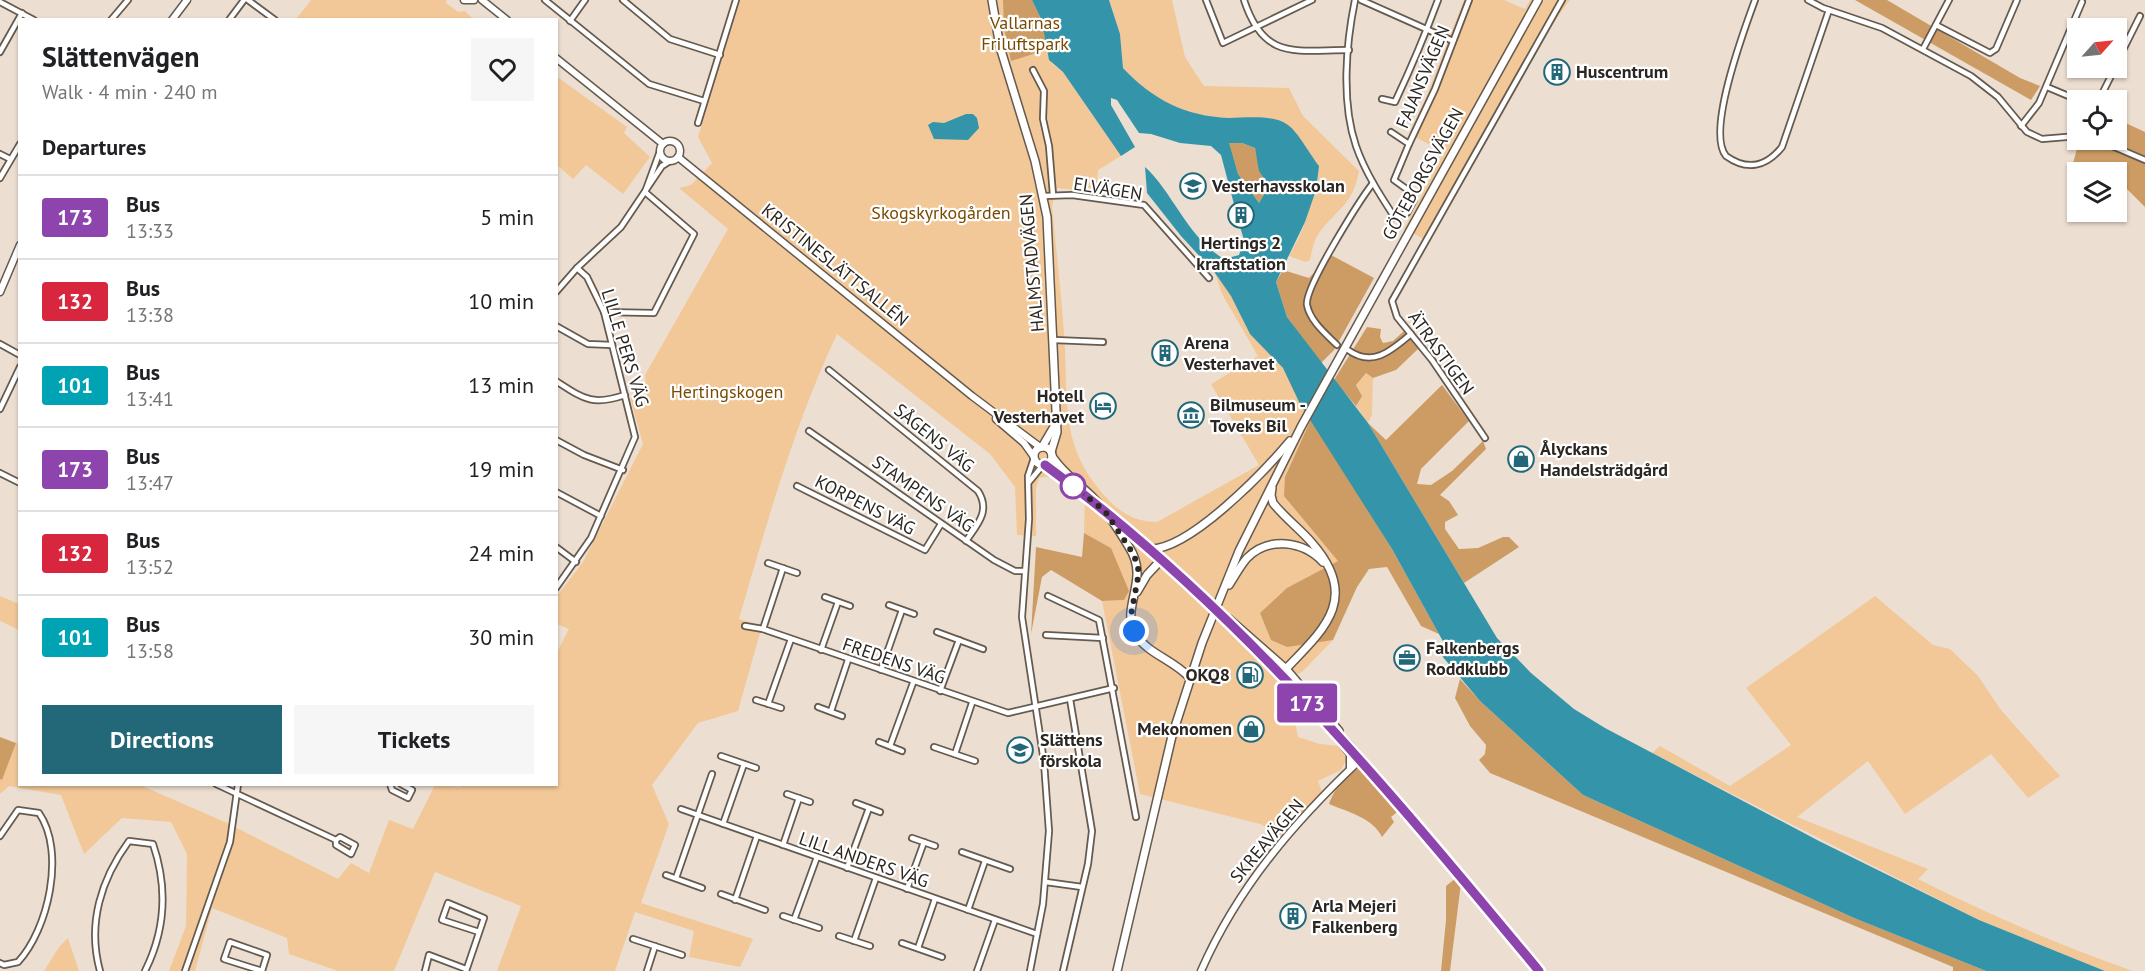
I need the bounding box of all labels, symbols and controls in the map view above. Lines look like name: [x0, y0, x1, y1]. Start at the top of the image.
park label: Vallarnas Friluftspark: [981, 11, 1069, 55]
north arrow: [2067, 18, 2127, 78]
map controls: [2067, 18, 2127, 222]
street label: FAJANSVÄGEN: [1391, 22, 1455, 132]
text: Slättenvägen: [42, 38, 199, 75]
button: heart: [471, 38, 534, 101]
building icon: Huscentrum: [1542, 57, 1572, 87]
place label: Huscentrum: [1576, 60, 1668, 83]
text: Walk · 4 min · 240 m: [42, 79, 218, 105]
button: locate: [2067, 90, 2127, 150]
street label: GÖTEBORGSVÄGEN: [1377, 104, 1468, 244]
text: Departures: [42, 133, 146, 161]
button: layers: [2067, 162, 2127, 222]
school or university icon: Vesterhavsskolan: [1178, 171, 1208, 201]
street label: ELVÄGEN: [1072, 172, 1144, 205]
place label: Vesterhavsskolan: [1211, 174, 1345, 197]
text: Bus: [126, 190, 160, 218]
street label: HALMSTADVÄGEN: [1014, 193, 1049, 333]
street label: KRISTINESLÄTTSALLÉN: [757, 198, 913, 331]
building icon: Hertings 2 kraftstation: [1226, 200, 1256, 230]
park label: Skogskyrkogården: [871, 201, 1011, 224]
text: 5 min: [480, 203, 534, 231]
text: 173: [57, 204, 93, 231]
text: 13:33: [126, 218, 174, 244]
place label: Hertings 2 kraftstation: [1196, 231, 1286, 275]
text: Bus: [126, 274, 160, 302]
street label: LILLE PERS VÄG: [597, 286, 654, 410]
text: 10 min: [468, 287, 534, 315]
text: 132: [57, 288, 93, 315]
text: 13:38: [126, 302, 174, 328]
street label: ÄTRASTIGEN: [1403, 306, 1479, 399]
place label: Arena Vesterhavet: [1183, 331, 1275, 375]
building icon: Arena Vesterhavet: [1150, 338, 1180, 368]
text: Bus: [126, 358, 160, 386]
text: 13 min: [468, 371, 534, 399]
text: 101: [57, 372, 93, 399]
park label: Hertingskogen: [671, 380, 783, 403]
place label: Hotell Vesterhavet: [992, 384, 1085, 428]
text: 13:41: [126, 386, 174, 412]
hotel icon: Hotell Vesterhavet: [1088, 391, 1118, 421]
place label: Bilmuseum - Toveks Bil: [1210, 393, 1306, 437]
street label: SÅGENS VÄG: [889, 398, 979, 477]
museum icon: Bilmuseum - Toveks Bil: [1176, 400, 1206, 430]
place label: Ålyckans Handelsträdgård: [1540, 437, 1668, 481]
text: Bus: [126, 442, 160, 470]
shop icon: Ålyckans Handelsträdgård: [1506, 444, 1536, 474]
street label: STAMPENS VÄG: [868, 450, 979, 537]
text: 19 min: [468, 455, 534, 483]
text: 173: [57, 456, 93, 483]
text: 13:47: [126, 470, 174, 496]
street label: KORPENS VÄG: [811, 470, 919, 540]
unlabelled marker: [1060, 473, 1086, 499]
text: Bus: [126, 526, 160, 554]
text: 24 min: [468, 539, 534, 567]
text: 132: [57, 540, 93, 567]
text: 13:52: [126, 554, 174, 580]
text: Bus: [126, 610, 160, 638]
your location: [1119, 616, 1149, 646]
text: 30 min: [468, 623, 534, 651]
text: 101: [57, 624, 93, 651]
street label: FREDENS VÄG: [840, 632, 949, 689]
place label: Falkenbergs Roddklubb: [1426, 636, 1520, 680]
text: 13:58: [126, 638, 174, 664]
office icon: Falkenbergs Roddklubb: [1392, 643, 1422, 673]
fuel station icon: OKQ8: [1235, 660, 1265, 690]
place label: OKQ8: [1186, 663, 1230, 686]
line badge: 173: [1272, 684, 1342, 722]
text: 173: [1289, 690, 1325, 717]
button: Directions: [42, 705, 282, 774]
button: Tickets: [294, 705, 534, 774]
shop icon: Mekonomen: [1236, 714, 1266, 744]
place label: Mekonomen: [1137, 717, 1232, 740]
place label: Slättens förskola: [1040, 728, 1103, 772]
school or university icon: Slättens förskola: [1005, 735, 1035, 765]
street label: SKREAVÄGEN: [1225, 794, 1308, 887]
street label: LILL ANDERS VÄG: [796, 827, 932, 892]
place label: Arla Mejeri Falkenberg: [1312, 894, 1398, 938]
building icon: Arla Mejeri Falkenberg: [1278, 901, 1308, 931]

